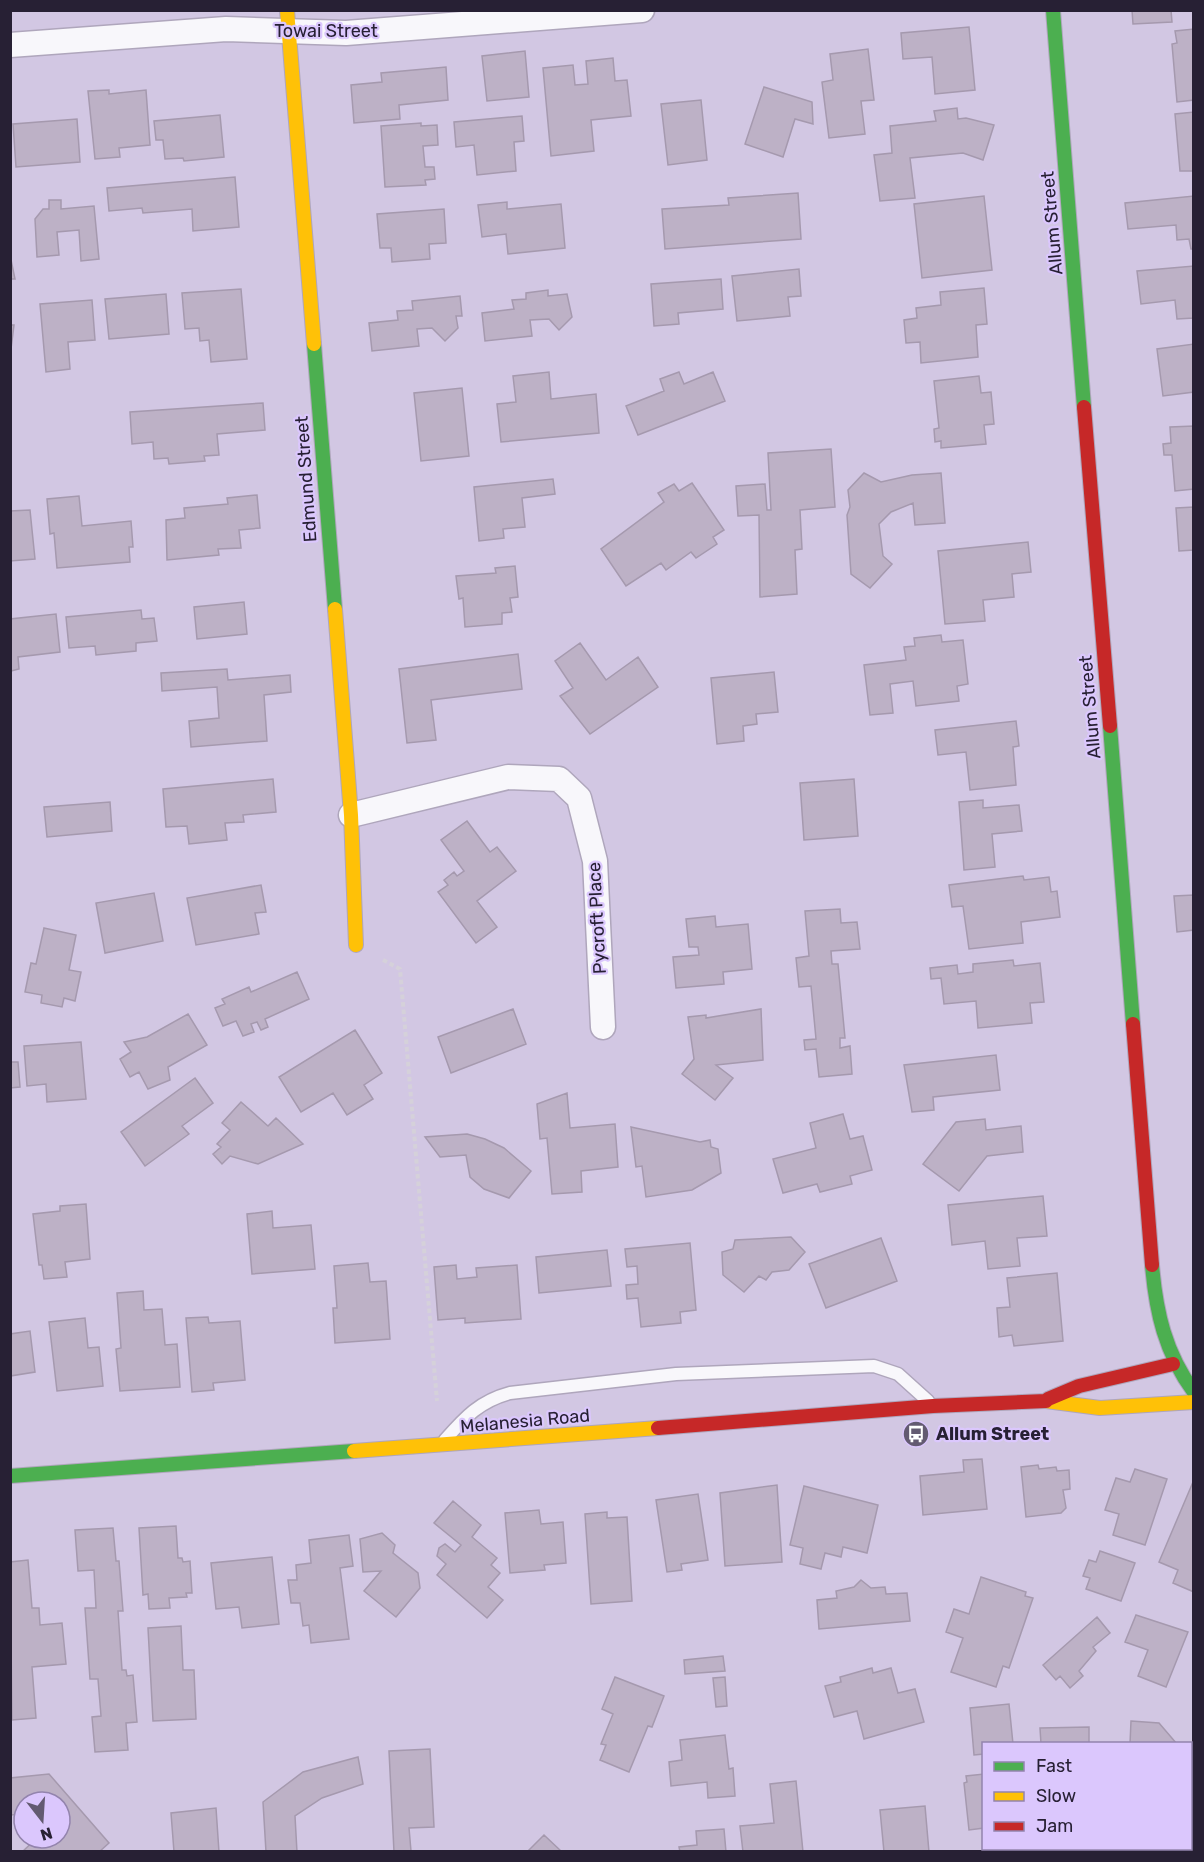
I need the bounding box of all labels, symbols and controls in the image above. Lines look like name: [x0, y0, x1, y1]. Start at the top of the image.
street label: Towai Street: [274, 20, 378, 42]
street label: Allum Street: [1037, 170, 1067, 276]
street label: Edmund Street: [291, 415, 321, 543]
street label: Allum Street: [1075, 654, 1105, 760]
street label: Pycroft Place: [583, 861, 611, 975]
street label: Melanesia Road: [459, 1404, 591, 1438]
bus stop icon: Allum Street: [901, 1419, 931, 1449]
place label: Allum Street: [936, 1423, 1049, 1445]
legend: [982, 1742, 1192, 1850]
text: Fast: [1036, 1755, 1072, 1777]
text: Slow: [1036, 1785, 1076, 1807]
north arrow: [12, 1790, 72, 1850]
text: Jam: [1036, 1815, 1073, 1837]
text: N: [38, 1823, 55, 1845]

